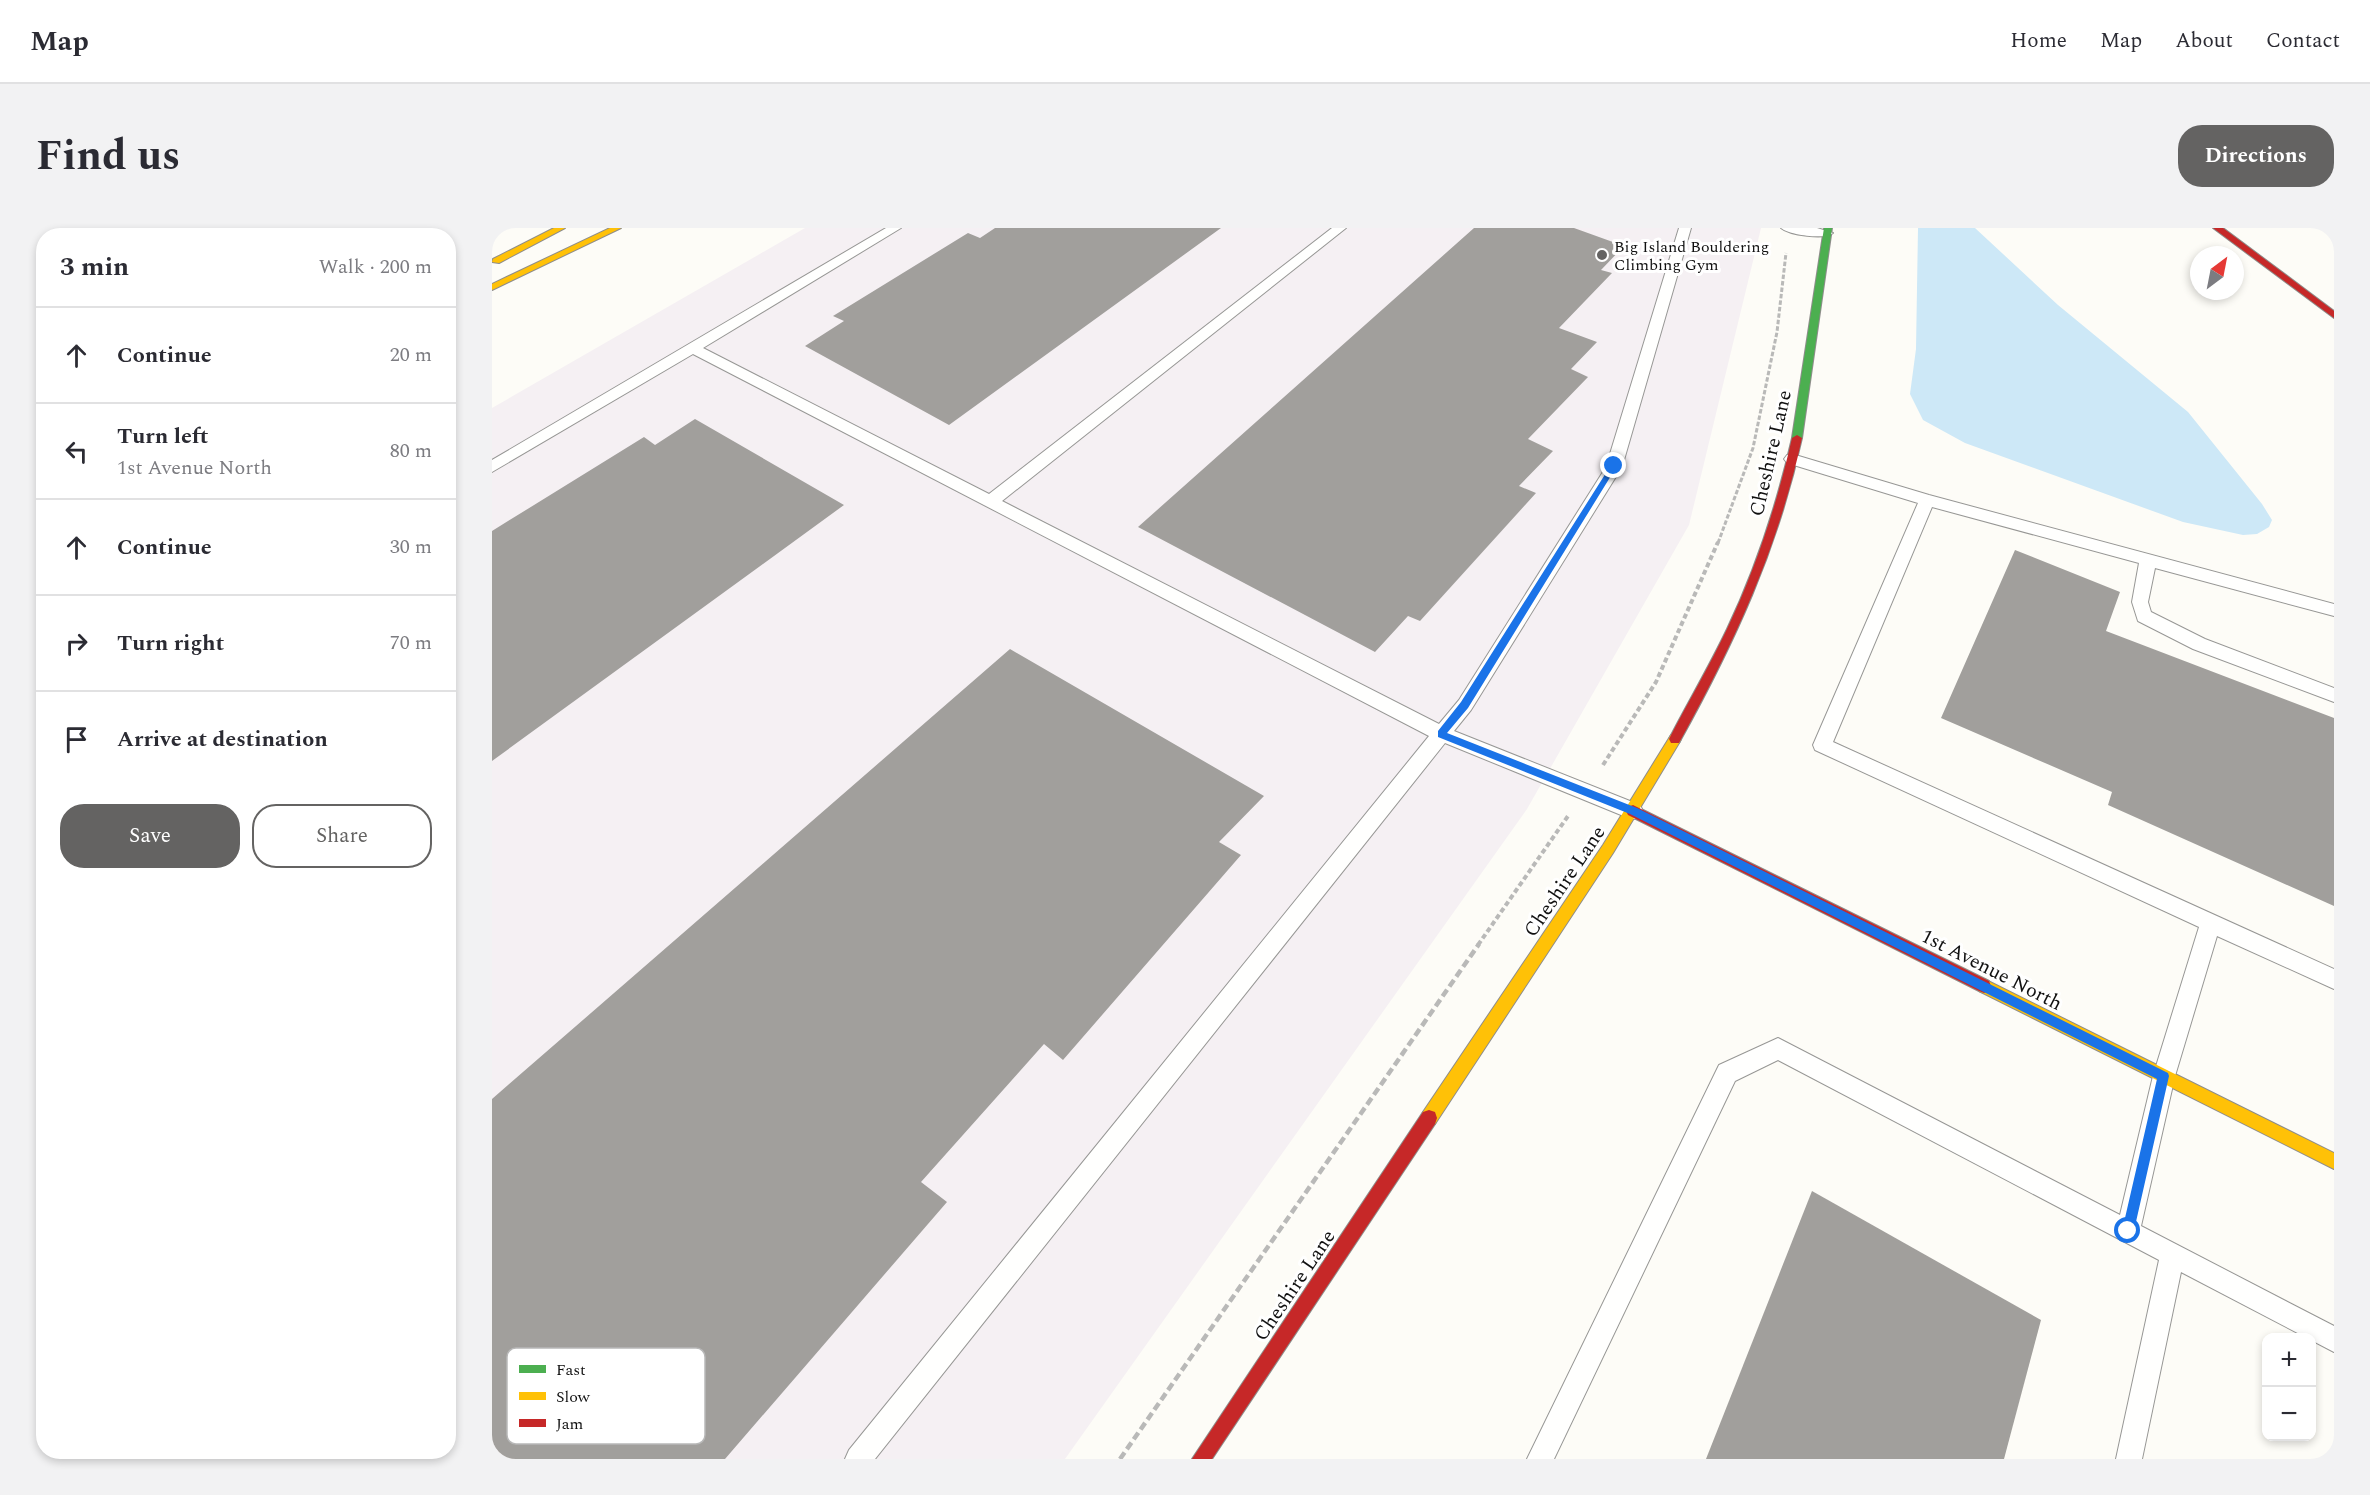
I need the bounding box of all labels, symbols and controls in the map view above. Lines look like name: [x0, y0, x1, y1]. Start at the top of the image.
text: Map: [30, 20, 89, 63]
text: Home: [2010, 25, 2067, 57]
text: Map: [2100, 25, 2142, 57]
text: About: [2175, 25, 2233, 57]
text: Contact: [2266, 25, 2340, 57]
text: Find us: [36, 125, 180, 188]
button: Directions: [2178, 125, 2334, 187]
place label: Big Island Bouldering Climbing Gym: [1614, 235, 1769, 277]
north arrow: [2190, 246, 2244, 300]
text: 3 min: [60, 247, 129, 287]
marker: Big Island Bouldering Climbing Gym: [1595, 248, 1609, 262]
text: Walk · 200 m: [319, 252, 432, 282]
icon: ahead: [60, 339, 93, 372]
text: Continue: [117, 339, 212, 372]
text: 20 m: [390, 340, 432, 370]
street label: Cheshire Lane: [1742, 387, 1800, 519]
text: Turn left: [117, 420, 209, 453]
icon: left: [60, 435, 93, 468]
text: 80 m: [390, 436, 432, 466]
route end: [1600, 452, 1626, 478]
text: 1st Avenue North: [117, 453, 272, 483]
icon: ahead: [60, 531, 93, 564]
text: Continue: [117, 531, 212, 564]
text: 30 m: [390, 532, 432, 562]
icon: right: [60, 627, 93, 660]
text: Turn right: [117, 627, 224, 660]
text: 70 m: [390, 628, 432, 658]
icon: arrive: [60, 723, 93, 756]
text: Arrive at destination: [117, 723, 328, 756]
button: Save: [60, 804, 240, 868]
button: Share: [252, 804, 432, 868]
street label: Cheshire Lane: [1516, 820, 1613, 943]
street label: 1st Avenue North: [1916, 921, 2067, 1018]
route start: [2114, 1217, 2140, 1243]
street label: Cheshire Lane: [1246, 1224, 1343, 1347]
map controls: [2262, 1333, 2316, 1441]
button: +: [2262, 1333, 2316, 1387]
legend: [507, 1348, 705, 1444]
text: Fast: [556, 1358, 586, 1382]
text: Slow: [556, 1385, 591, 1409]
button: −: [2262, 1387, 2316, 1441]
text: Jam: [556, 1412, 584, 1436]

